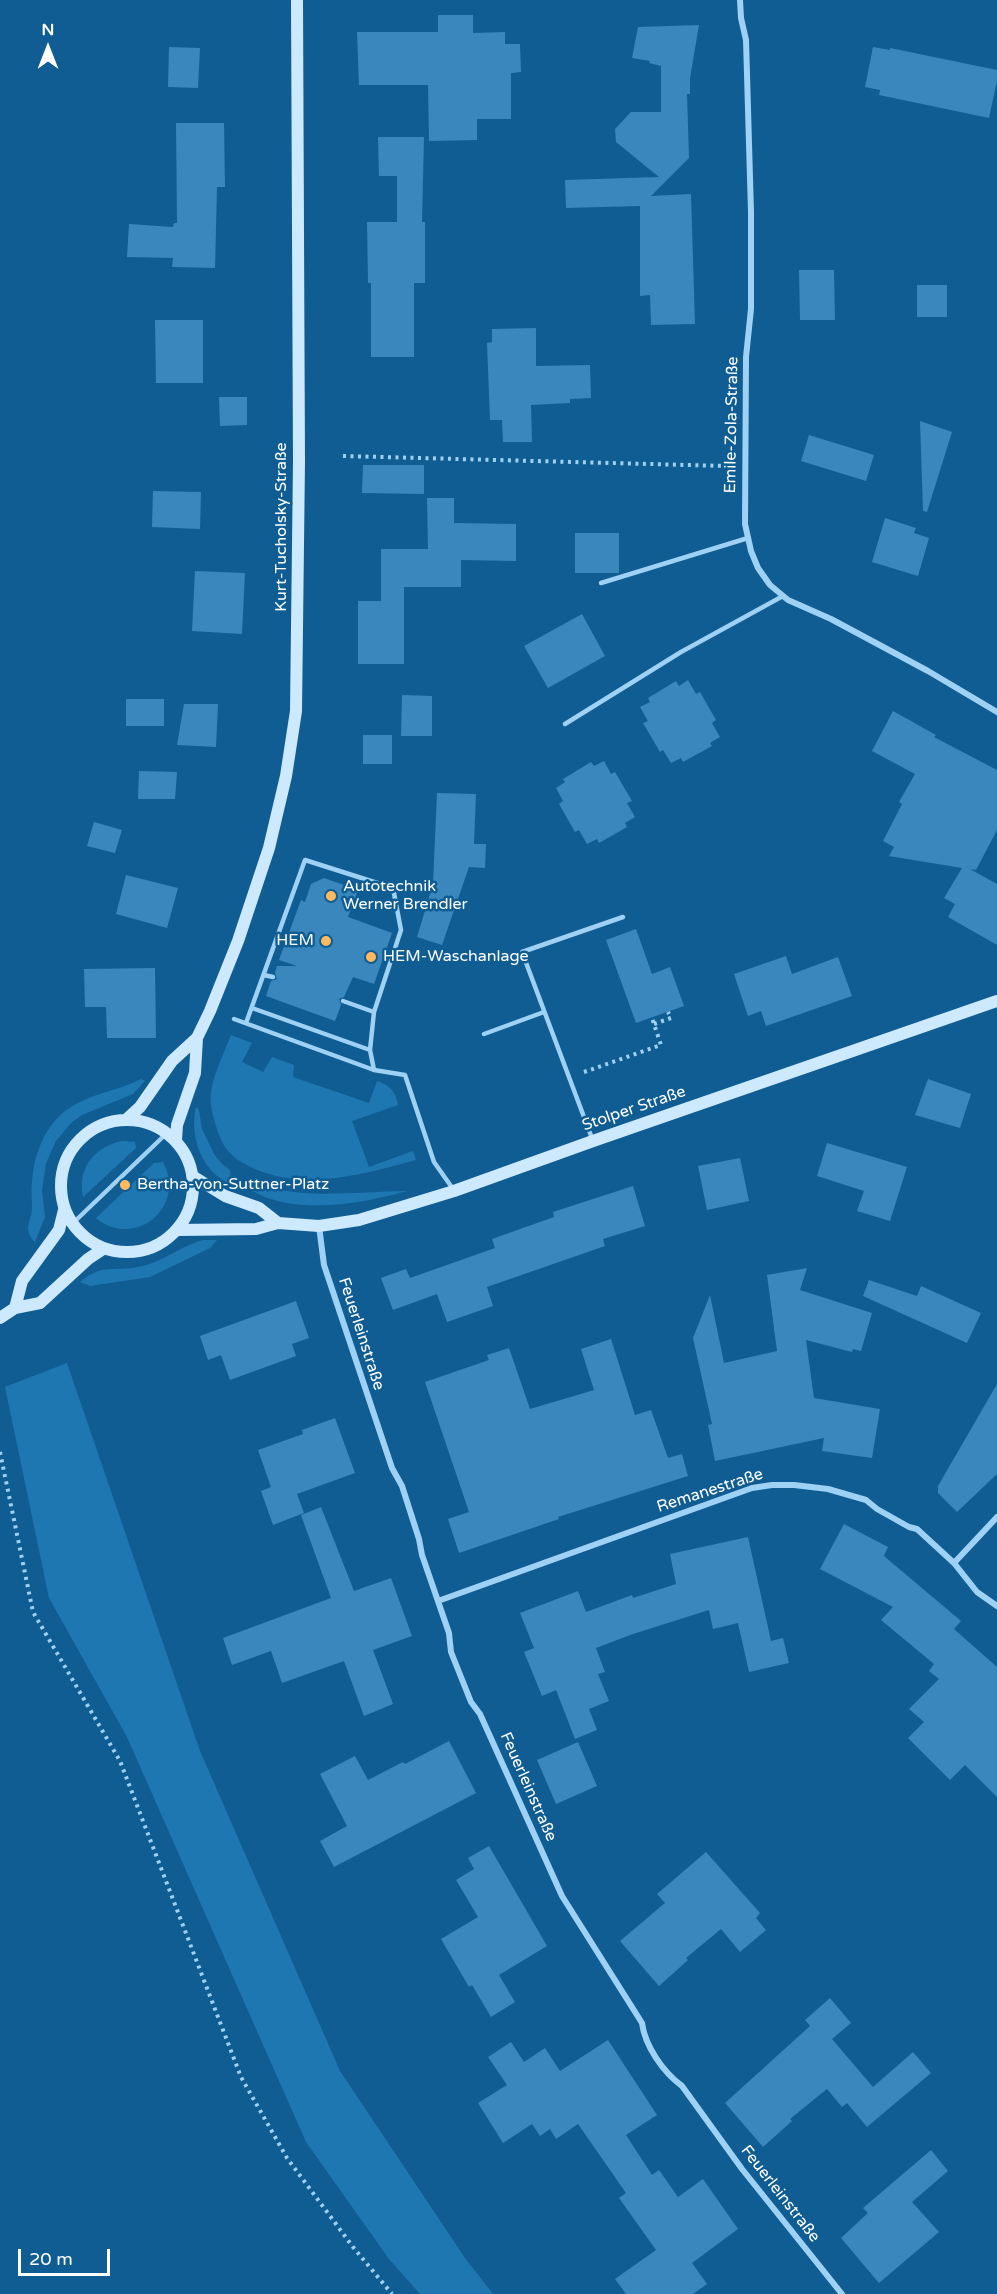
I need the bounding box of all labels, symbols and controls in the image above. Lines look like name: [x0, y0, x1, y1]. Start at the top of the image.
north arrow: [18, 18, 78, 78]
text: N: [42, 20, 54, 40]
street label: Emile-Zola-Straße: [721, 356, 743, 494]
street label: Kurt-Tucholsky-Straße: [272, 442, 292, 612]
place label: Autotechnik Werner Brendler: [343, 877, 468, 915]
marker: Autotechnik Werner Brendler: [324, 889, 338, 903]
place label: HEM: [276, 931, 314, 951]
marker: HEM: [319, 934, 333, 948]
place label: HEM-Waschanlage: [383, 947, 529, 967]
marker: HEM-Waschanlage: [364, 950, 378, 964]
street label: Stolper Straße: [580, 1082, 688, 1136]
place label: Bertha-von-Suttner-Platz: [137, 1175, 329, 1195]
marker: Bertha-von-Suttner-Platz: [118, 1178, 132, 1192]
street label: Feuerleinstraße: [334, 1275, 388, 1393]
street label: Remanestraße: [654, 1465, 766, 1517]
street label: Feuerleinstraße: [495, 1729, 561, 1845]
street label: Feuerleinstraße: [736, 2142, 824, 2246]
scale bar: [21, 2237, 112, 2275]
text: 20 m: [29, 2248, 73, 2270]

